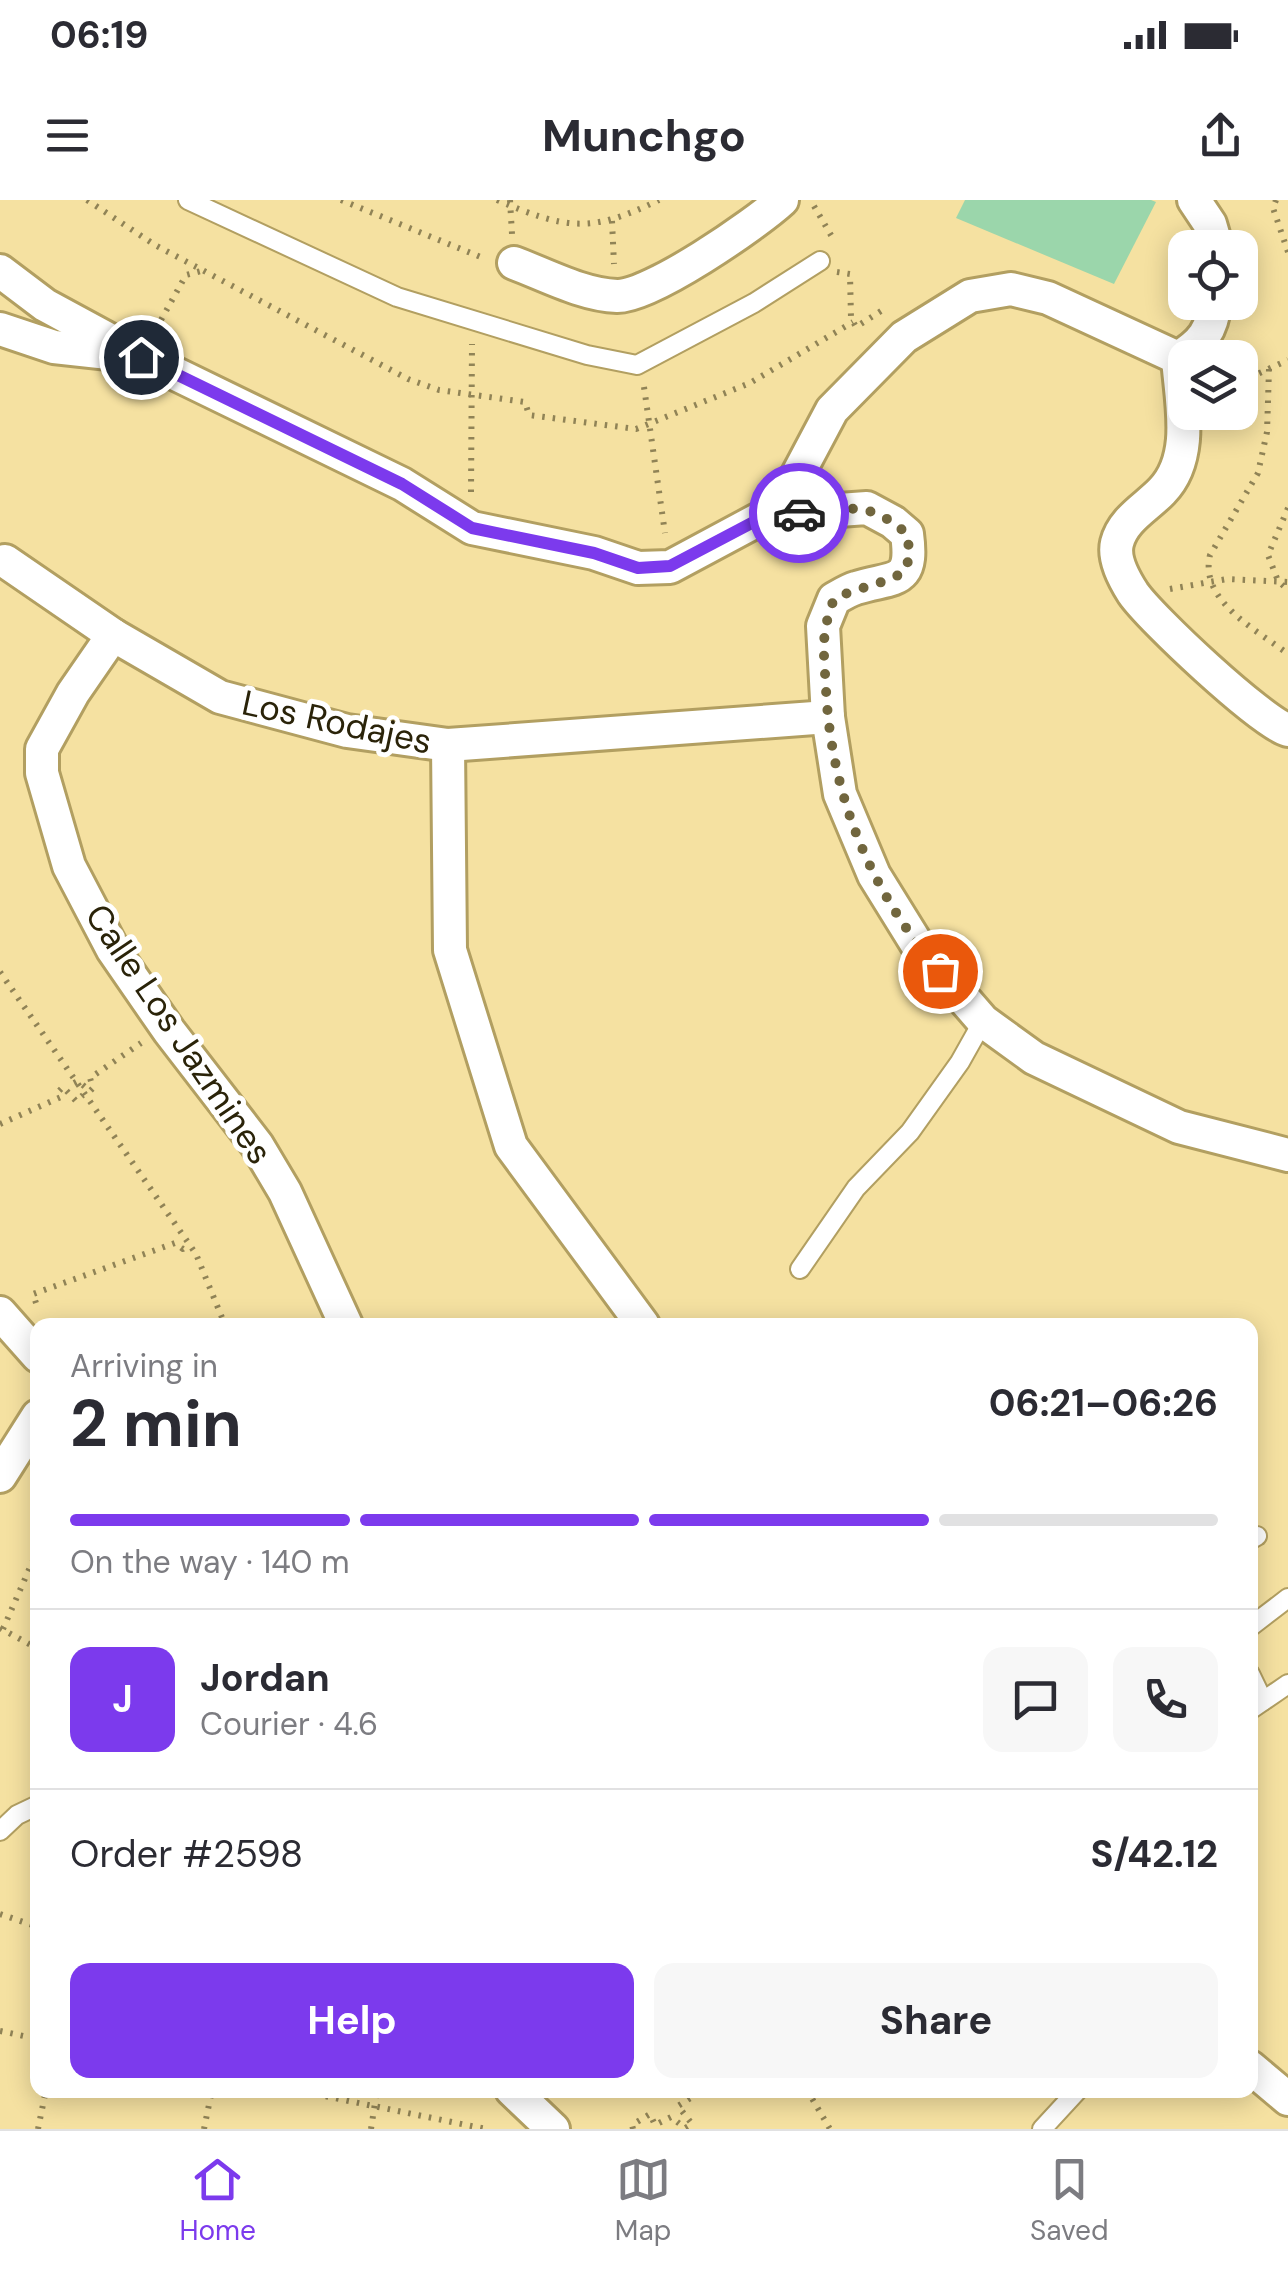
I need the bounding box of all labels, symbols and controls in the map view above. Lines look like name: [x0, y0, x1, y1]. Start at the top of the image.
text: 06:19: [50, 10, 148, 60]
text: Munchgo: [542, 106, 746, 165]
icon: menu: [40, 108, 95, 163]
icon: share: [1193, 108, 1248, 163]
map controls: [1168, 230, 1258, 430]
button: locate: [1168, 230, 1258, 320]
pin: [99, 315, 184, 400]
icon: home: [114, 330, 169, 385]
button: layers: [1168, 340, 1258, 430]
courier: [749, 463, 849, 563]
icon: car: [772, 486, 827, 541]
street label: Los Rodajes: [238, 679, 436, 765]
street label: Calle Los Jazmines: [75, 895, 283, 1173]
pin: [898, 929, 983, 1014]
icon: bag: [913, 944, 968, 999]
text: Arriving in: [70, 1345, 218, 1387]
text: 06:21–06:26: [989, 1378, 1218, 1428]
text: 2 min: [70, 1382, 242, 1466]
text: On the way · 140 m: [70, 1541, 350, 1583]
button: chat: [983, 1647, 1088, 1752]
button: phone: [1113, 1647, 1218, 1752]
text: Jordan: [200, 1653, 330, 1703]
text: J: [112, 1674, 133, 1724]
text: Courier · 4.6: [200, 1703, 378, 1745]
text: Order #2598: [70, 1829, 303, 1879]
text: S/42.12: [1091, 1829, 1218, 1879]
button: Help: [70, 1963, 634, 2078]
button: Share: [654, 1963, 1218, 2078]
tab: Home: [179, 2152, 256, 2249]
tab: Map: [615, 2152, 671, 2249]
tab: Saved: [1030, 2152, 1109, 2249]

